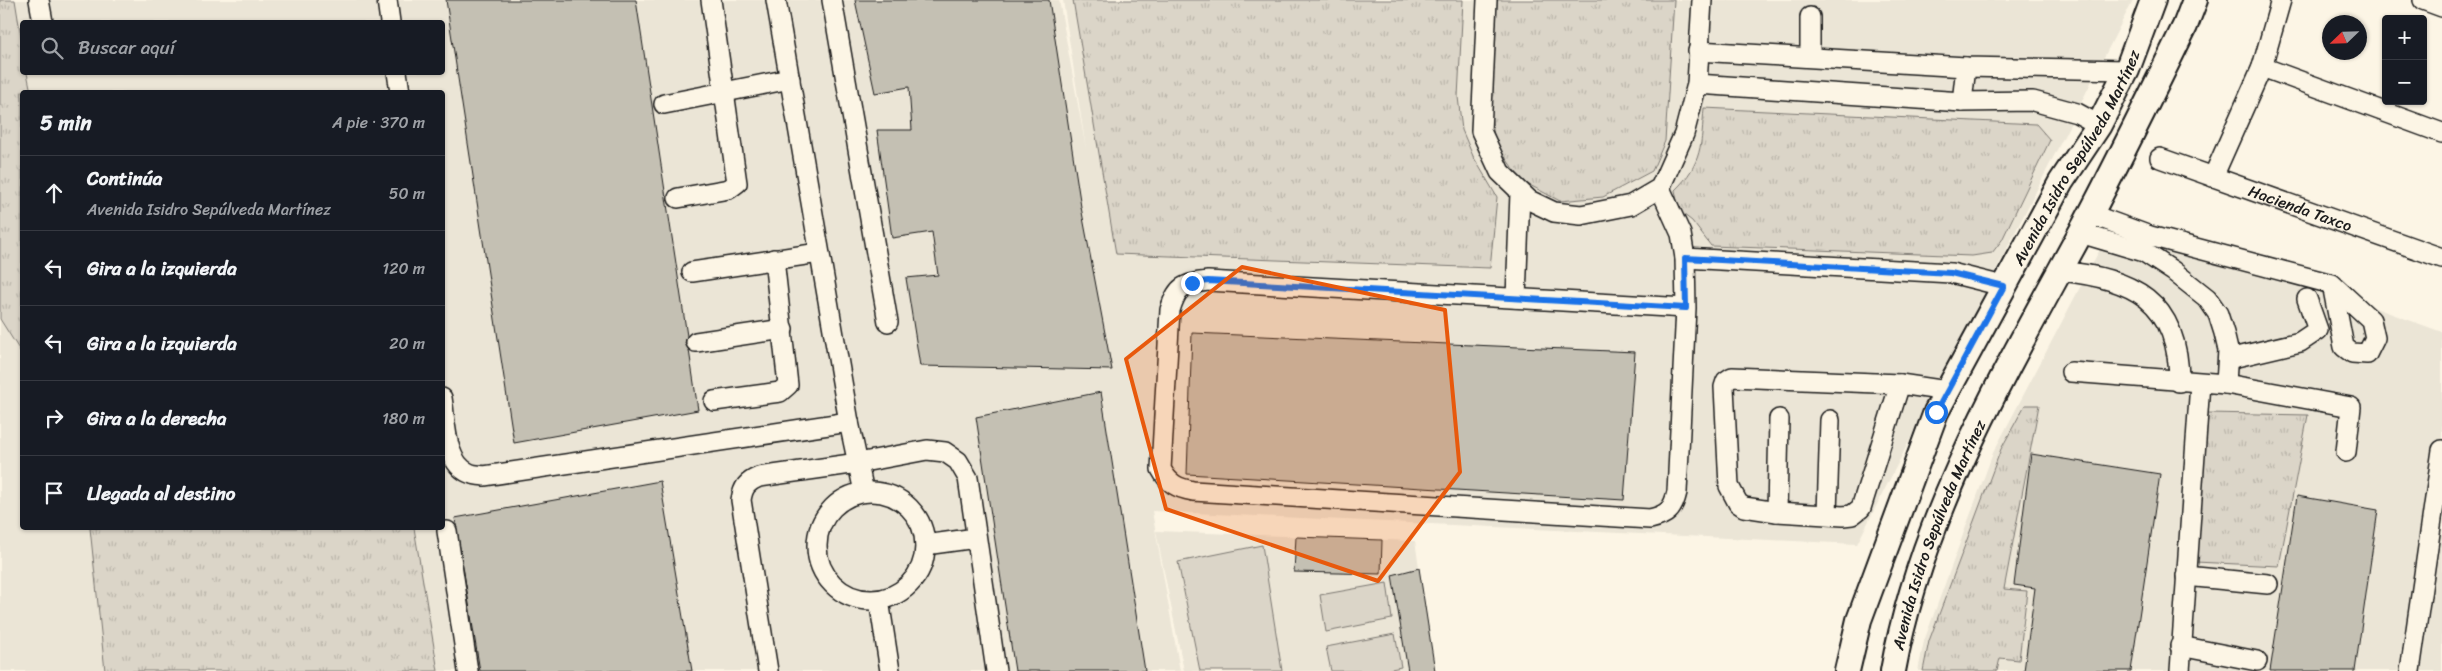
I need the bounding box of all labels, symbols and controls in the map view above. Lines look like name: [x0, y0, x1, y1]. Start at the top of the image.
north arrow: [2322, 15, 2367, 60]
map controls: [2382, 15, 2427, 105]
button: +: [2382, 15, 2427, 60]
search box: [20, 20, 445, 75]
text: Buscar aquí: [78, 31, 175, 64]
icon: search: [38, 34, 66, 62]
street label: Avenida Isidro Sepúlveda Martínez: [2004, 45, 2148, 272]
button: −: [2382, 60, 2427, 105]
text: 5 min: [40, 104, 92, 142]
text: A pie · 370 m: [332, 108, 425, 137]
text: Continúa: [87, 162, 162, 195]
street label: Hacienda Taxco: [2244, 176, 2356, 240]
icon: ahead: [40, 179, 68, 207]
text: 50 m: [389, 179, 425, 208]
text: Avenida Isidro Sepúlveda Martínez: [87, 195, 331, 224]
text: Gira a la izquierda: [87, 252, 237, 285]
icon: left: [40, 254, 68, 282]
text: 120 m: [382, 254, 425, 283]
route end: [1181, 272, 1204, 295]
text: Gira a la izquierda: [87, 327, 237, 360]
icon: left: [40, 329, 68, 357]
text: 20 m: [389, 329, 425, 358]
route start: [1925, 401, 1948, 424]
text: Gira a la derecha: [87, 402, 226, 435]
icon: right: [40, 404, 68, 432]
text: 180 m: [382, 404, 425, 433]
street label: Avenida Isidro Sepúlveda Martínez: [1883, 414, 1994, 654]
text: Llegada al destino: [87, 477, 236, 510]
icon: arrive: [40, 479, 68, 507]

